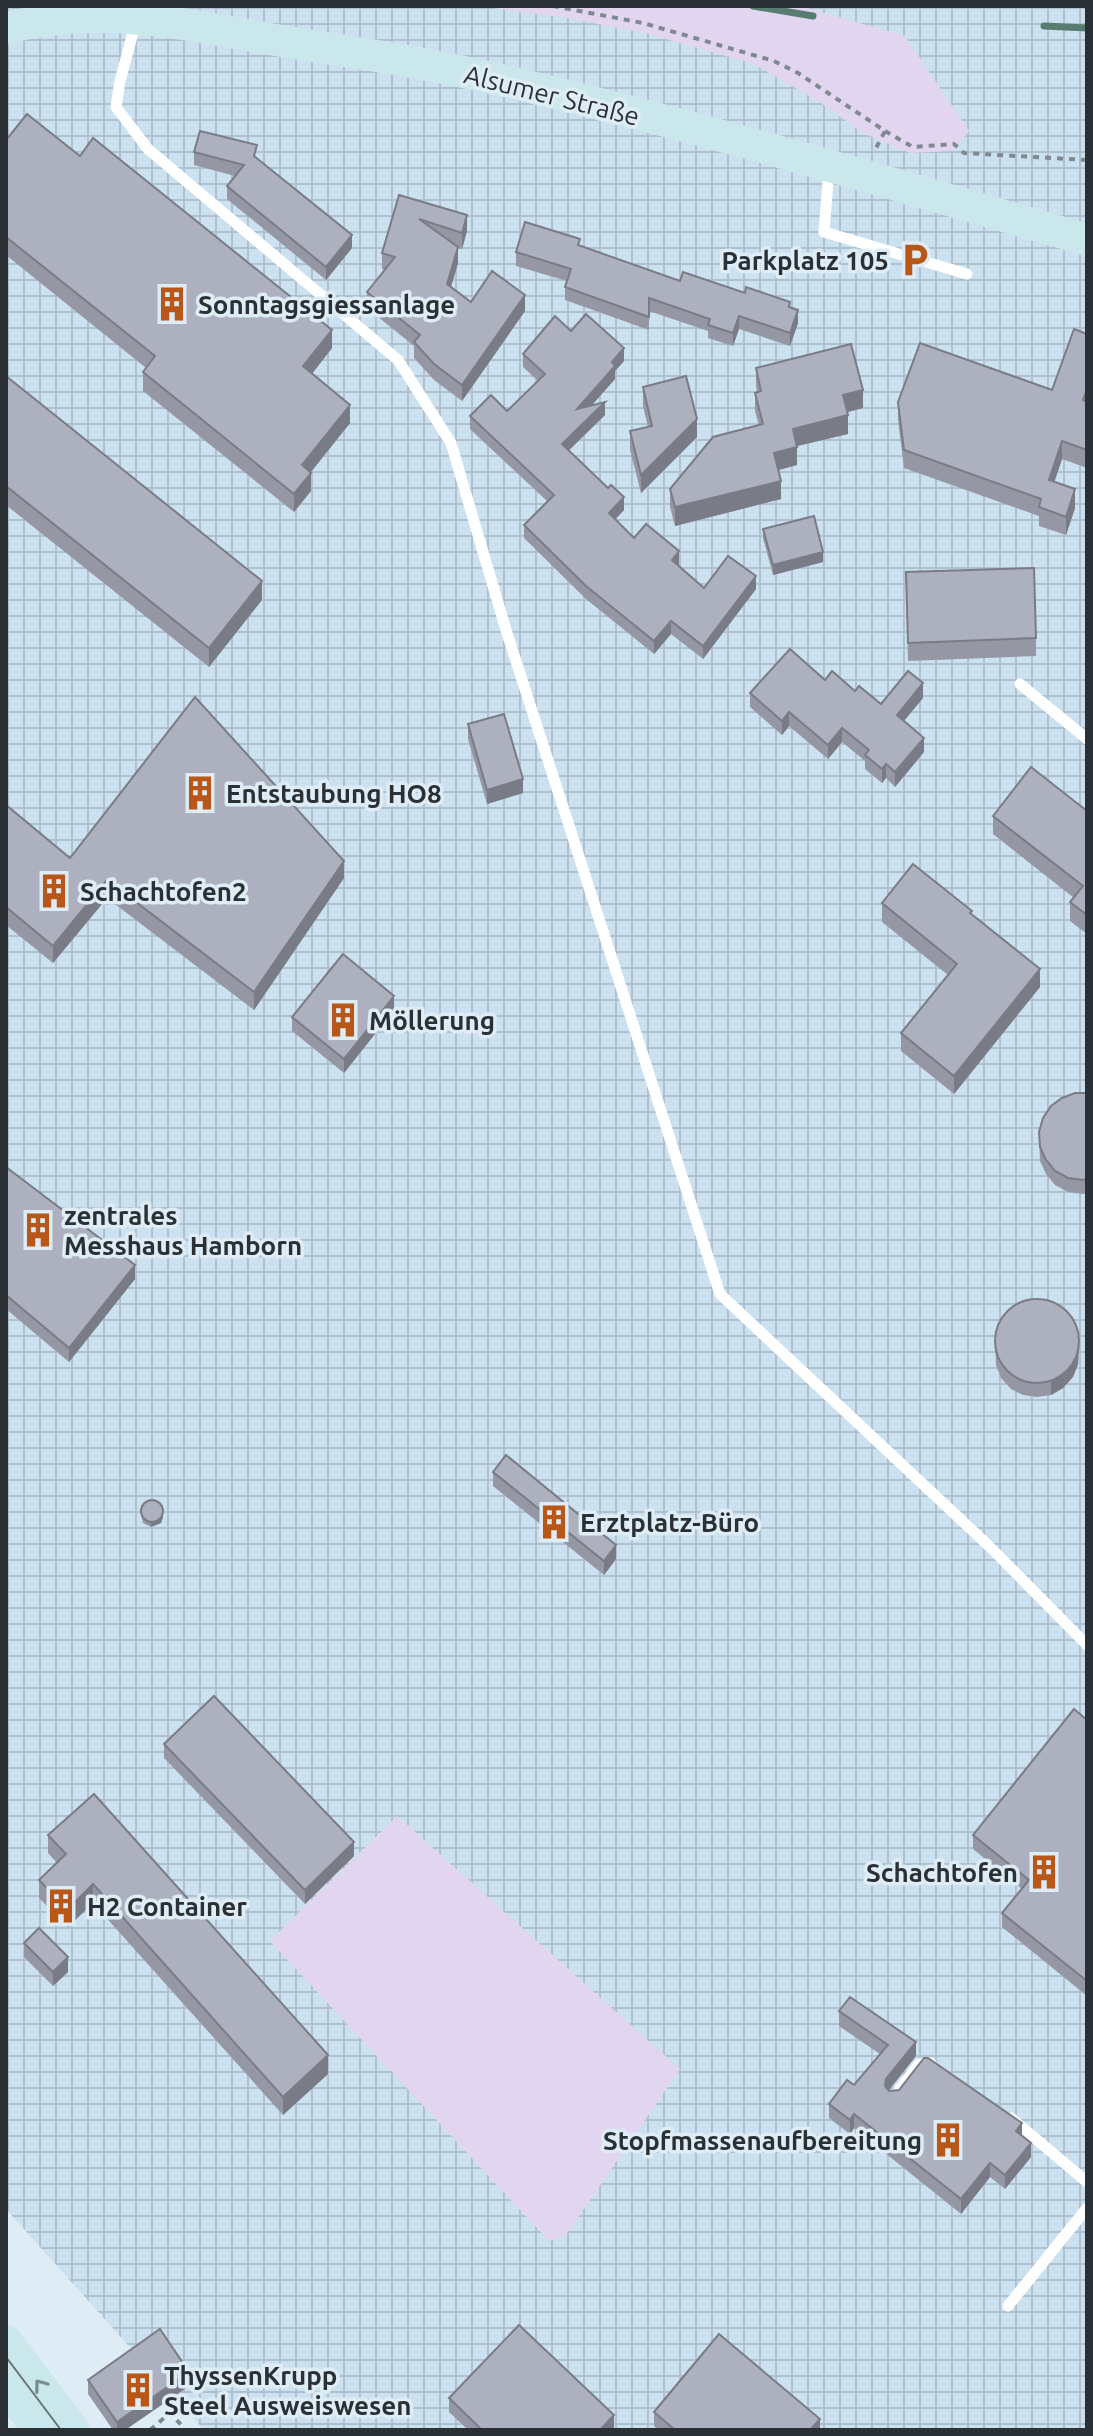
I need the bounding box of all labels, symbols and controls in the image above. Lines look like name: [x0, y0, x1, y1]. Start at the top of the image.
street label: Alsumer Straße: [461, 59, 643, 131]
parking icon: Parkplatz 105: [896, 241, 934, 279]
place label: Parkplatz 105: [722, 246, 889, 275]
building icon: Sonntagsgiessanlage: [153, 285, 191, 323]
place label: Sonntagsgiessanlage: [198, 290, 455, 319]
building icon: Entstaubung HO8: [181, 774, 219, 812]
place label: Entstaubung HO8: [226, 779, 442, 808]
building icon: Schachtofen2: [35, 872, 73, 910]
place label: Schachtofen2: [80, 877, 247, 906]
building icon: Möllerung: [324, 1001, 362, 1039]
place label: Möllerung: [369, 1006, 495, 1035]
place label: zentrales Messhaus Hamborn: [64, 1201, 302, 1260]
building icon: zentrales Messhaus Hamborn: [19, 1211, 57, 1249]
building icon: Erztplatz-Büro: [535, 1503, 573, 1541]
place label: Erztplatz-Büro: [580, 1508, 759, 1537]
building icon: Schachtofen: [1025, 1853, 1063, 1891]
place label: Schachtofen: [866, 1858, 1018, 1887]
building icon: H2 Container: [42, 1887, 80, 1925]
place label: H2 Container: [87, 1892, 247, 1921]
building icon: Stopfmassenaufbereitung: [929, 2121, 967, 2159]
place label: Stopfmassenaufbereitung: [603, 2126, 922, 2155]
place label: ThyssenKrupp Steel Ausweiswesen: [164, 2361, 411, 2420]
building icon: ThyssenKrupp Steel Ausweiswesen: [119, 2371, 157, 2409]
one-way arrow: [35, 2380, 49, 2394]

